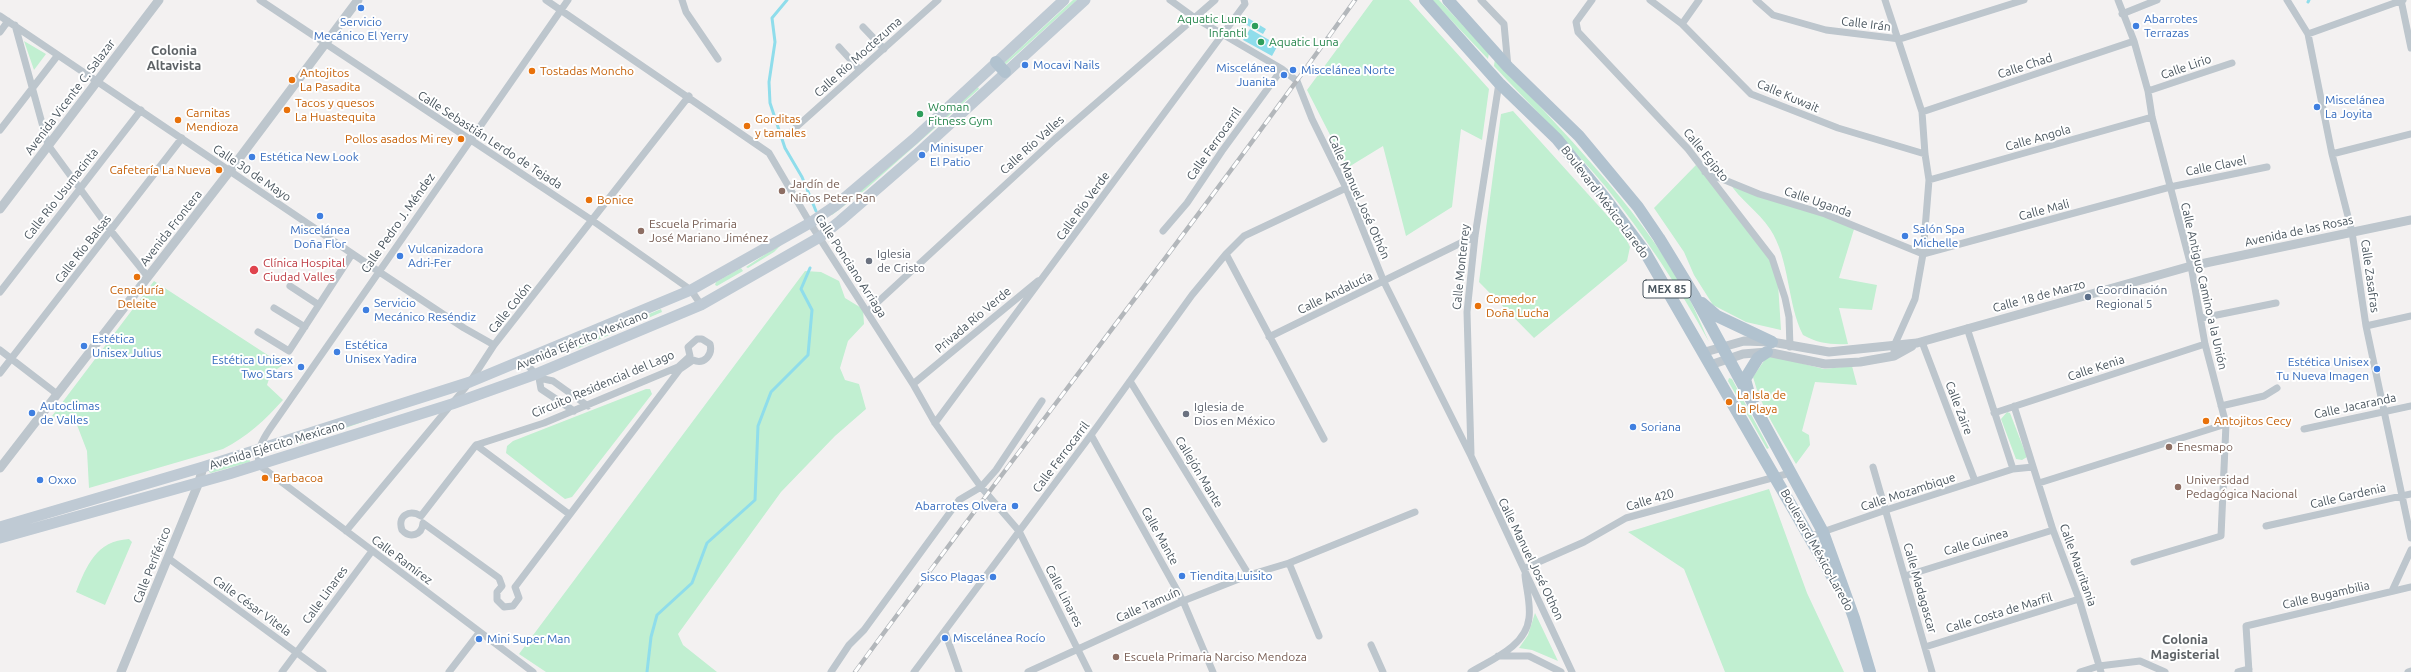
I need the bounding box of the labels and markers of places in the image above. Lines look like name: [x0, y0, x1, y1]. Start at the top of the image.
marker: Servicio Mecánico El Yerry: [356, 3, 366, 13]
place label: Aquatic Luna Infantil: [1177, 12, 1247, 40]
place label: Abarrotes Terrazas: [2144, 12, 2198, 40]
place label: Servicio Mecánico El Yerry: [314, 15, 408, 43]
marker: Aquatic Luna Infantil: [1250, 21, 1260, 31]
marker: Abarrotes Terrazas: [2131, 21, 2141, 31]
place label: Aquatic Luna: [1269, 35, 1339, 49]
marker: Aquatic Luna: [1256, 37, 1266, 47]
place label: Mocavi Nails: [1033, 58, 1100, 72]
marker: Mocavi Nails: [1020, 60, 1030, 70]
place label: Miscelánea Juanita: [1216, 61, 1276, 89]
place label: Miscelánea Norte: [1301, 63, 1395, 77]
place label: Tostadas Moncho: [540, 64, 634, 78]
marker: Miscelánea Norte: [1288, 65, 1298, 75]
place label: Antojitos La Pasadita: [300, 66, 360, 94]
marker: Tostadas Moncho: [527, 66, 537, 76]
marker: Miscelánea Juanita: [1279, 70, 1289, 80]
marker: Antojitos La Pasadita: [287, 75, 297, 85]
place label: Miscelánea La Joyita: [2325, 93, 2385, 121]
place label: Tacos y quesos La Huastequita: [295, 96, 376, 124]
place label: Woman Fitness Gym: [928, 100, 993, 128]
marker: Miscelánea La Joyita: [2312, 102, 2322, 112]
marker: Tacos y quesos La Huastequita: [282, 105, 292, 115]
place label: Carnitas Mendioza: [186, 106, 238, 134]
marker: Woman Fitness Gym: [915, 109, 925, 119]
place label: Gorditas y tamales: [755, 112, 806, 140]
marker: Carnitas Mendioza: [173, 115, 183, 125]
marker: Gorditas y tamales: [742, 121, 752, 131]
place label: Pollos asados Mi rey: [345, 132, 453, 146]
marker: Pollos asados Mi rey: [456, 134, 466, 144]
place label: Minisuper El Patio: [930, 141, 983, 169]
place label: Estética New Look: [260, 150, 359, 164]
marker: Minisuper El Patio: [917, 150, 927, 160]
marker: Estética New Look: [247, 152, 257, 162]
place label: Cafetería La Nueva: [109, 163, 211, 177]
marker: Cafetería La Nueva: [214, 165, 224, 175]
place label: Jardín de Niños Peter Pan: [790, 177, 876, 205]
marker: Jardín de Niños Peter Pan: [777, 186, 787, 196]
place label: Bonice: [597, 193, 634, 207]
marker: Bonice: [584, 195, 594, 205]
marker: Miscelánea Doña Flor: [315, 211, 325, 221]
place label: Escuela Primaria José Mariano Jiménez: [649, 217, 768, 245]
place label: Salón Spa Michelle: [1913, 222, 1965, 250]
place label: Miscelánea Doña Flor: [290, 223, 350, 251]
marker: Escuela Primaria José Mariano Jiménez: [636, 226, 646, 236]
marker: Salón Spa Michelle: [1900, 231, 1910, 241]
place label: Vulcanizadora Adri-Fer: [408, 242, 483, 270]
place label: Iglesia de Cristo: [877, 247, 925, 275]
marker: Vulcanizadora Adri-Fer: [395, 251, 405, 261]
place label: Clínica Hospital Ciudad Valles: [263, 256, 345, 284]
marker: Iglesia de Cristo: [864, 256, 874, 266]
marker: Clínica Hospital Ciudad Valles: [248, 264, 260, 276]
marker: Cenaduría Deleite: [132, 272, 142, 282]
place label: Cenaduría Deleite: [110, 283, 164, 311]
place label: Coordinación Regional 5: [2096, 283, 2167, 311]
place label: Comedor Doña Lucha: [1486, 292, 1549, 320]
marker: Coordinación Regional 5: [2083, 292, 2093, 302]
place label: Servicio Mecánico Reséndiz: [374, 296, 476, 324]
marker: Comedor Doña Lucha: [1473, 301, 1483, 311]
marker: Servicio Mecánico Reséndiz: [361, 305, 371, 315]
place label: Estética Unisex Julius: [92, 332, 161, 360]
place label: Estética Unisex Yadira: [345, 338, 417, 366]
marker: Estética Unisex Julius: [79, 341, 89, 351]
marker: Estética Unisex Yadira: [332, 347, 342, 357]
place label: Estética Unisex Two Stars: [212, 353, 293, 381]
place label: Estética Unisex Tu Nueva Imagen: [2276, 355, 2369, 383]
marker: Estética Unisex Two Stars: [296, 362, 306, 372]
marker: Estética Unisex Tu Nueva Imagen: [2372, 364, 2382, 374]
place label: La Isla de la Playa: [1737, 388, 1786, 416]
marker: La Isla de la Playa: [1724, 397, 1734, 407]
place label: Autoclimas de Valles: [40, 399, 100, 427]
place label: Iglesia de Dios en México: [1194, 400, 1275, 428]
marker: Autoclimas de Valles: [27, 408, 37, 418]
marker: Iglesia de Dios en México: [1181, 409, 1191, 419]
place label: Antojitos Cecy: [2214, 414, 2291, 428]
marker: Antojitos Cecy: [2201, 416, 2211, 426]
place label: Soriana: [1641, 420, 1681, 434]
marker: Soriana: [1628, 422, 1638, 432]
place label: Enesmapo: [2177, 440, 2233, 454]
marker: Enesmapo: [2164, 442, 2174, 452]
place label: Barbacoa: [273, 471, 323, 485]
place label: Oxxo: [48, 473, 77, 487]
marker: Barbacoa: [260, 473, 270, 483]
place label: Universidad Pedagógica Nacional: [2186, 473, 2297, 501]
marker: Oxxo: [35, 475, 45, 485]
marker: Universidad Pedagógica Nacional: [2173, 482, 2183, 492]
place label: Abarrotes Olvera: [915, 499, 1007, 513]
marker: Abarrotes Olvera: [1010, 501, 1020, 511]
place label: Tiendita Luisito: [1190, 569, 1273, 583]
place label: Sisco Plagas: [920, 570, 985, 584]
marker: Tiendita Luisito: [1177, 571, 1187, 581]
marker: Sisco Plagas: [988, 572, 998, 582]
place label: Miscelánea Rocío: [953, 631, 1045, 645]
place label: Mini Super Man: [487, 632, 570, 646]
marker: Miscelánea Rocío: [940, 633, 950, 643]
marker: Mini Super Man: [474, 634, 484, 644]
place label: Escuela Primaria Narciso Mendoza: [1124, 650, 1307, 664]
marker: Escuela Primaria Narciso Mendoza: [1111, 652, 1121, 662]

